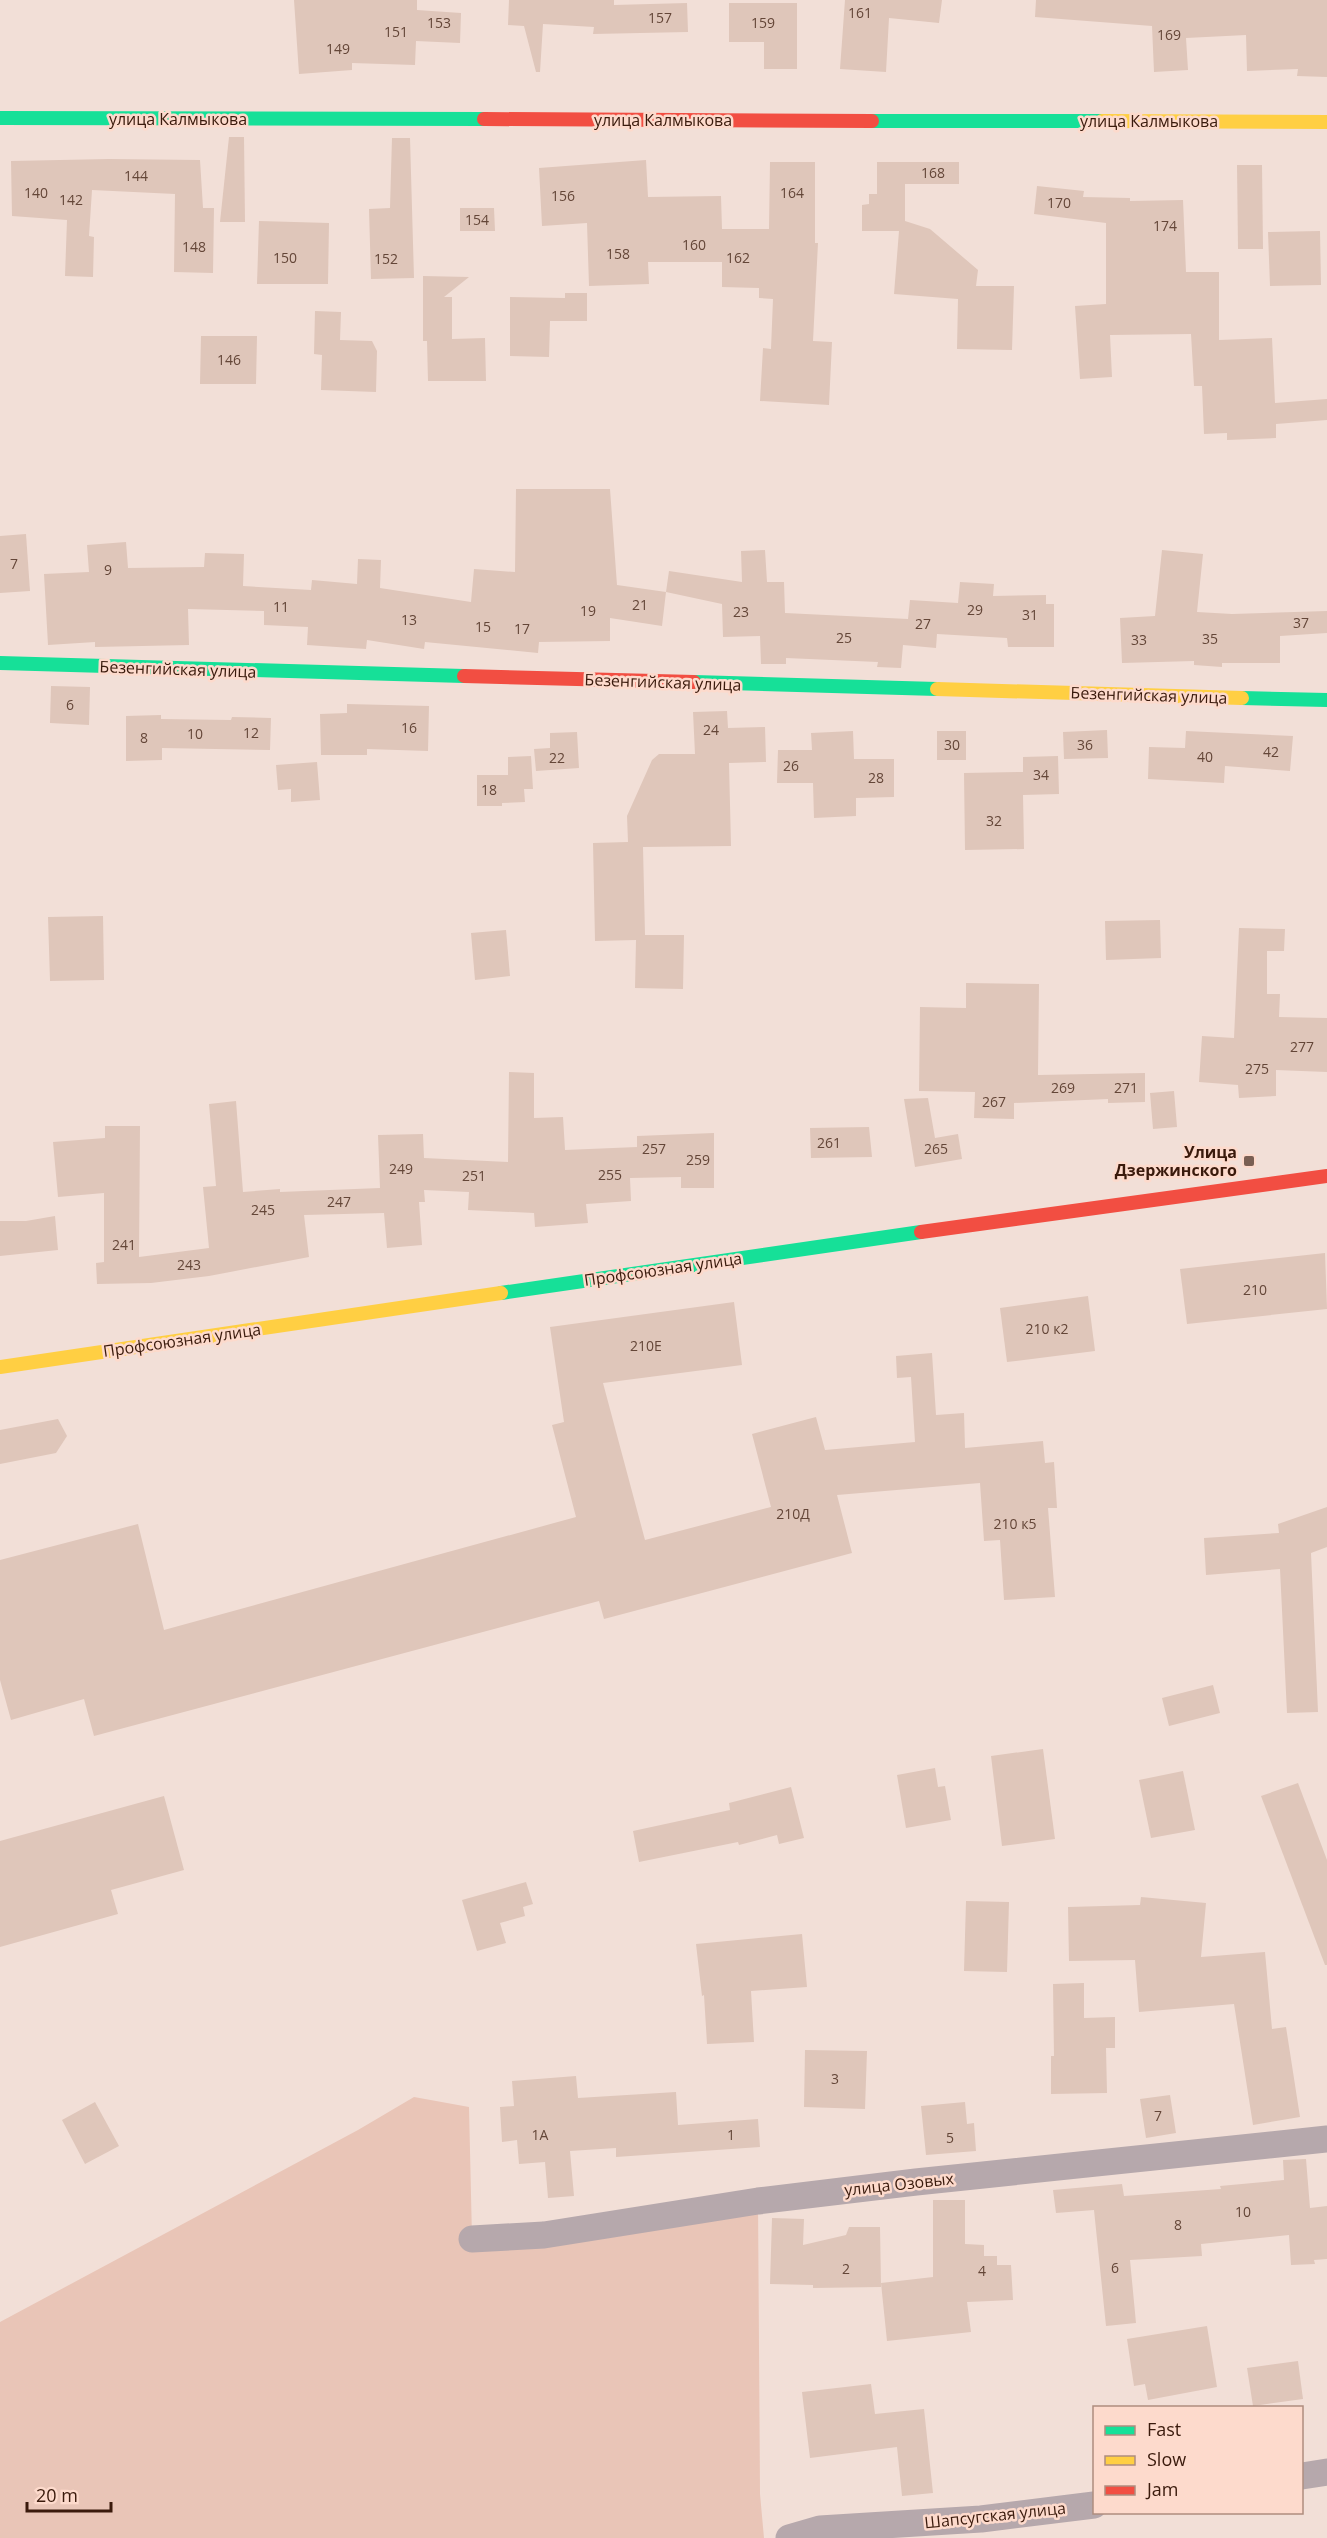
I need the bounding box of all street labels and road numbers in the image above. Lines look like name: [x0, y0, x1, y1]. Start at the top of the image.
street label: улица Калмыкова: [109, 108, 247, 130]
street label: улица Калмыкова: [594, 109, 732, 131]
street label: улица Калмыкова: [1080, 110, 1218, 132]
street label: Безенгийская улица: [99, 655, 257, 683]
street label: Безенгийская улица: [584, 668, 742, 696]
street label: Безенгийская улица: [1070, 681, 1228, 709]
street label: Профсоюзная улица: [583, 1247, 743, 1291]
street label: Профсоюзная улица: [102, 1318, 262, 1362]
street label: улица Озовых: [843, 2167, 956, 2201]
street label: Шапсугская улица: [923, 2497, 1067, 2533]

